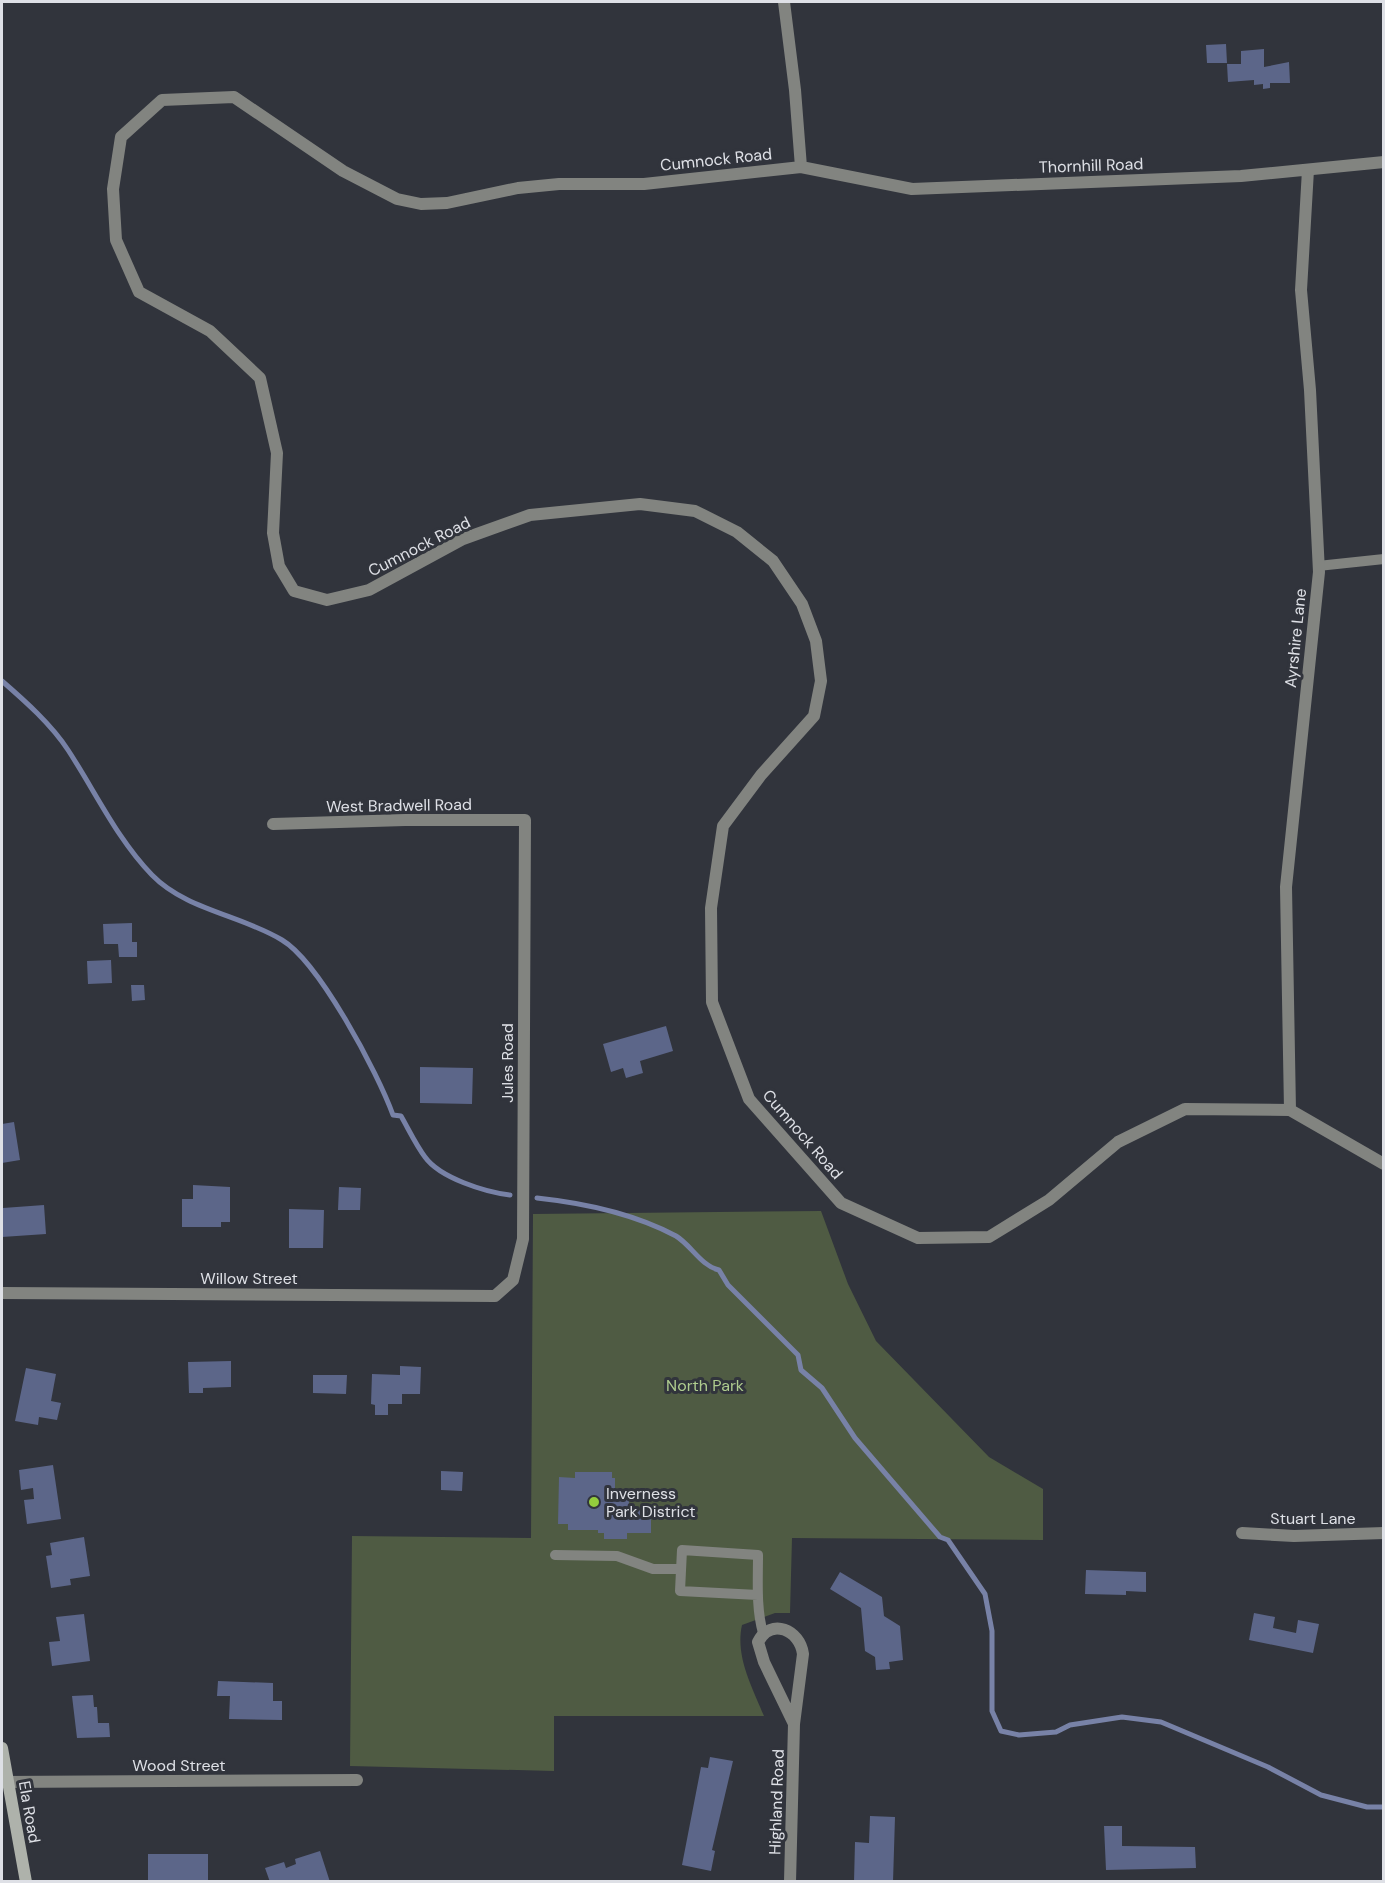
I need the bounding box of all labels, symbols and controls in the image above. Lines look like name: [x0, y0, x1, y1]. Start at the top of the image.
street label: Cumnock Road: [659, 143, 773, 176]
street label: Thornhill Road: [1038, 153, 1144, 178]
street label: Cumnock Road: [364, 512, 474, 581]
street label: Ayrshire Lane: [1280, 587, 1311, 689]
street label: West Bradwell Road: [326, 794, 472, 817]
street label: Jules Road: [497, 1023, 518, 1103]
street label: Cumnock Road: [758, 1085, 847, 1184]
street label: Willow Street: [200, 1268, 298, 1289]
park label: North Park: [666, 1375, 744, 1396]
place label: Inverness Park District: [606, 1483, 696, 1522]
marker: Inverness Park District: [587, 1495, 601, 1509]
street label: Stuart Lane: [1270, 1508, 1356, 1529]
street label: Highland Road: [764, 1749, 789, 1855]
street label: Wood Street: [132, 1755, 226, 1776]
street label: Ela Road: [14, 1779, 45, 1845]

